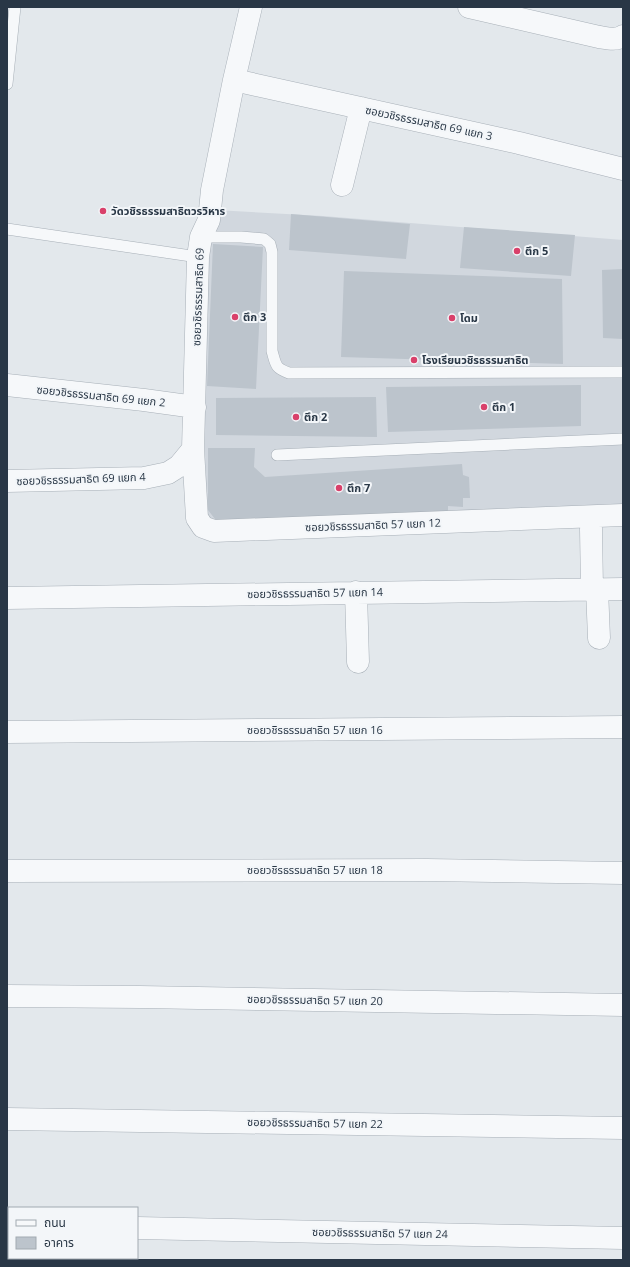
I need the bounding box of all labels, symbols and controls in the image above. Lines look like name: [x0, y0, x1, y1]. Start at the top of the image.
street label: ซอยวชิรธรรมสาธิต 69 แยก 3: [364, 102, 494, 143]
place label: วัดวชิรธรรมสาธิตวรวิหาร: [111, 203, 226, 218]
marker: วัดวชิรธรรมสาธิตวรวิหาร: [98, 206, 108, 216]
place label: ตึก 5: [525, 243, 548, 258]
marker: ตึก 5: [512, 246, 522, 256]
street label: ซอยวชิรธรรมสาธิต 69: [188, 248, 207, 346]
place label: ตึก 3: [243, 309, 266, 324]
place label: โดม: [460, 310, 478, 325]
marker: ตึก 3: [230, 312, 240, 322]
marker: โดม: [447, 313, 457, 323]
place label: โรงเรียนวชิรธรรมสาธิต: [422, 352, 528, 367]
marker: โรงเรียนวชิรธรรมสาธิต: [409, 355, 419, 365]
street label: ซอยวชิรธรรมสาธิต 69 แยก 2: [36, 381, 166, 410]
place label: ตึก 1: [492, 399, 515, 414]
marker: ตึก 1: [479, 402, 489, 412]
place label: ตึก 2: [304, 409, 327, 424]
marker: ตึก 2: [291, 412, 301, 422]
street label: ซอยวชิรธรรมสาธิต 69 แยก 4: [16, 469, 147, 488]
place label: ตึก 7: [347, 480, 370, 495]
marker: ตึก 7: [334, 483, 344, 493]
street label: ซอยวชิรธรรมสาธิต 57 แยก 12: [305, 515, 441, 534]
street label: ซอยวชิรธรรมสาธิต 57 แยก 14: [247, 584, 384, 601]
street label: ซอยวชิรธรรมสาธิต 57 แยก 16: [247, 722, 383, 737]
street label: ซอยวชิรธรรมสาธิต 57 แยก 18: [247, 862, 383, 877]
street label: ซอยวชิรธรรมสาธิต 57 แยก 20: [247, 991, 383, 1008]
street label: ซอยวชิรธรรมสาธิต 57 แยก 22: [247, 1114, 383, 1131]
legend: [8, 1207, 138, 1259]
text: ถนน: [44, 1214, 66, 1231]
street label: ซอยวชิรธรรมสาธิต 57 แยก 24: [312, 1224, 449, 1241]
text: อาคาร: [44, 1234, 74, 1251]

